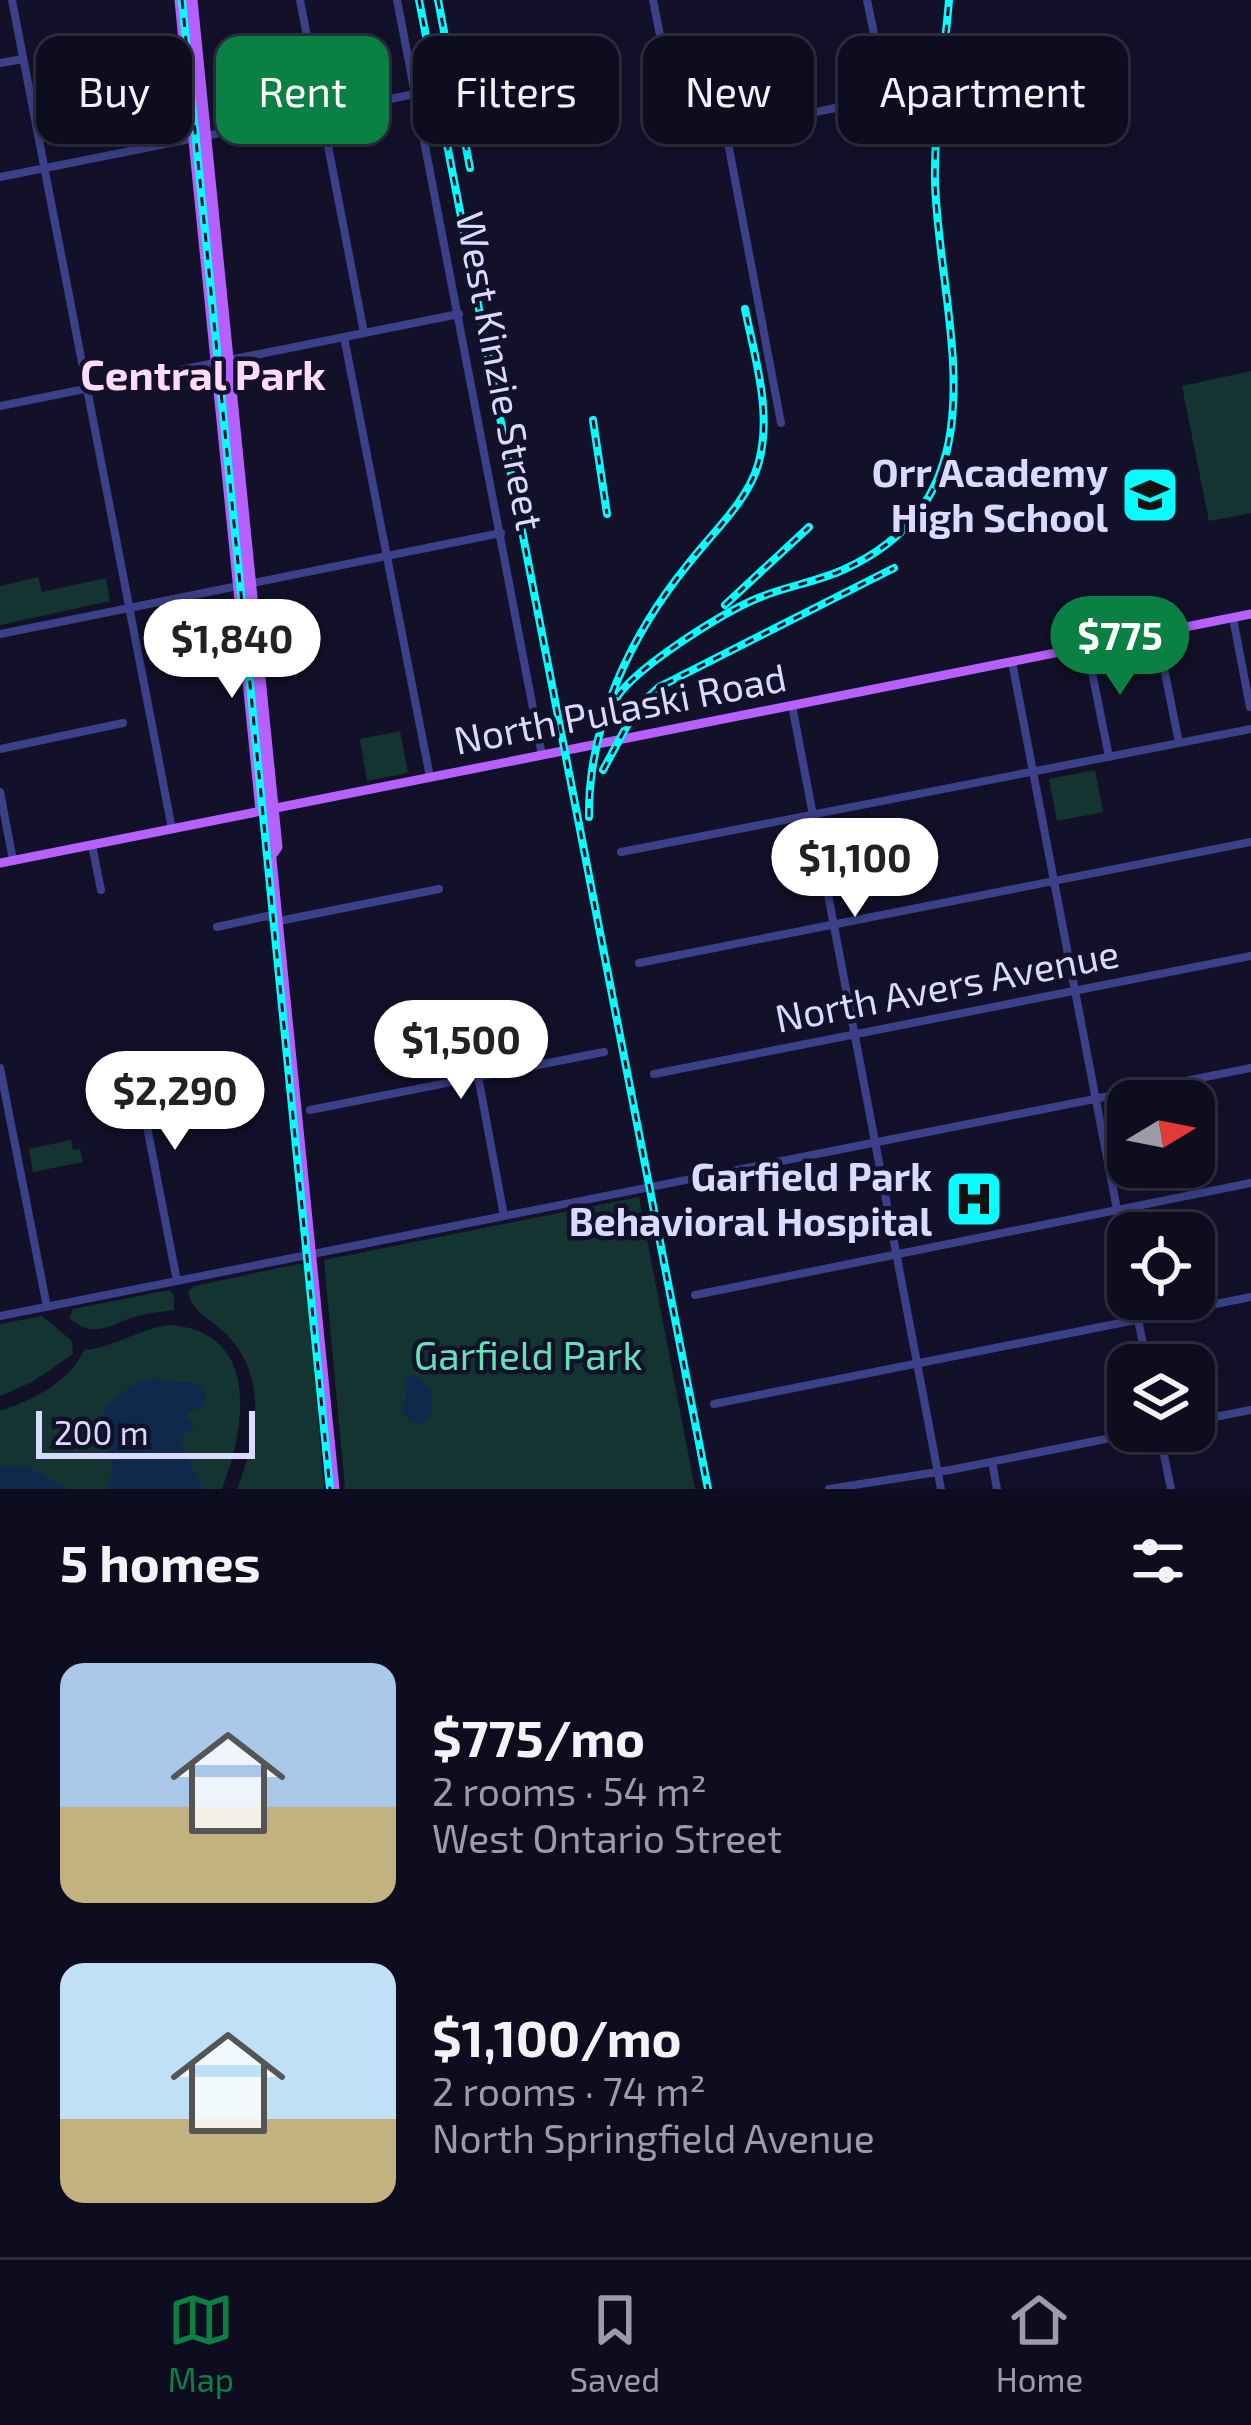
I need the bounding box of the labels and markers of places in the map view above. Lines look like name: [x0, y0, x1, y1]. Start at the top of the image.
place label: Orr Academy High School: [872, 448, 1108, 540]
school or university icon: Orr Academy High School: [1119, 464, 1181, 526]
pin: $775: [1049, 596, 1191, 698]
pin: $1,840: [134, 599, 330, 701]
pin: $1,100: [757, 818, 953, 920]
pin: $1,500: [363, 1000, 559, 1102]
pin: $2,290: [77, 1051, 273, 1153]
place label: Garfield Park Behavioral Hospital: [569, 1152, 932, 1244]
hospital icon: Garfield Park Behavioral Hospital: [943, 1168, 1005, 1230]

